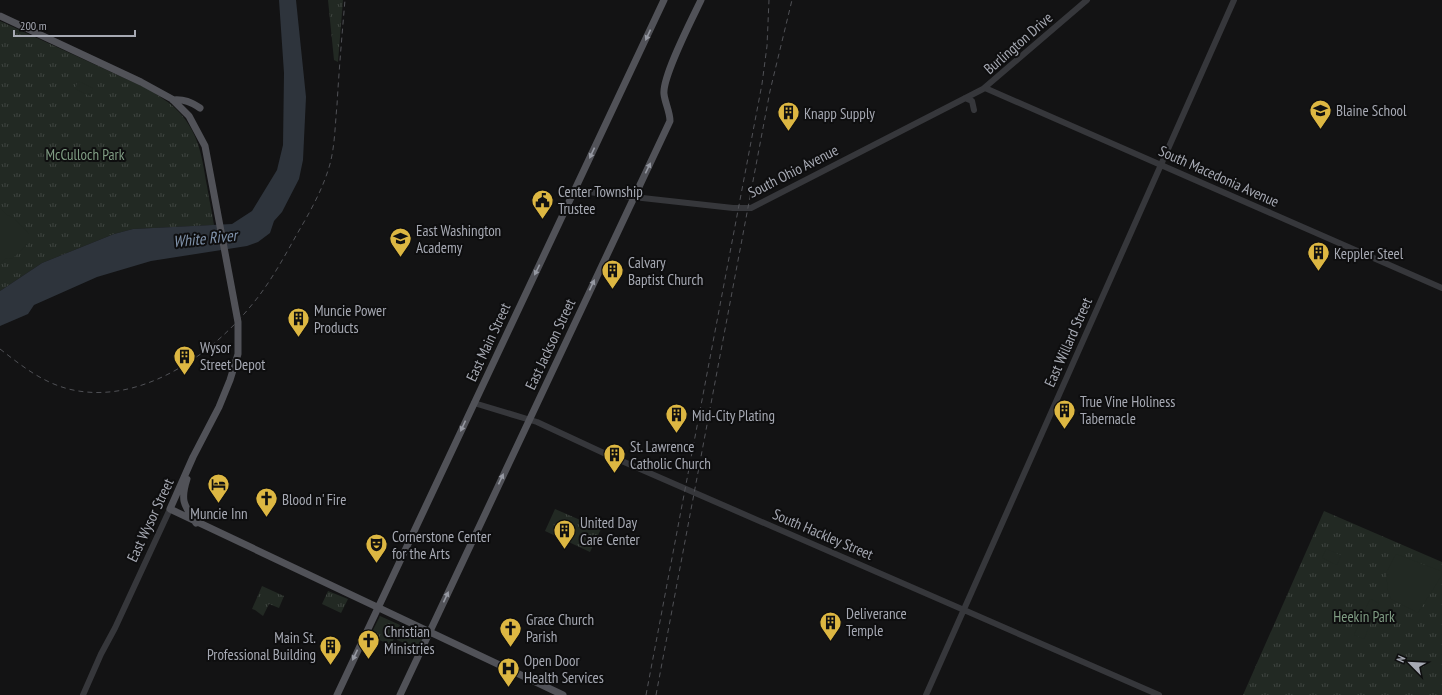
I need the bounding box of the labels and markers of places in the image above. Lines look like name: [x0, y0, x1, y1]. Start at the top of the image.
school or university icon: Blaine School: [1307, 97, 1333, 130]
building icon: Knapp Supply: [776, 100, 802, 133]
place label: Blaine School: [1336, 101, 1407, 120]
place label: Knapp Supply: [804, 104, 875, 123]
place label: Center Township Trustee: [558, 182, 643, 218]
public building icon: Center Township Trustee: [530, 187, 556, 220]
place label: East Washington Academy: [416, 221, 501, 257]
school or university icon: East Washington Academy: [388, 226, 414, 259]
building icon: Keppler Steel: [1306, 240, 1332, 273]
place label: Keppler Steel: [1334, 244, 1404, 263]
place label: Calvary Baptist Church: [628, 253, 703, 289]
building icon: Calvary Baptist Church: [600, 258, 626, 291]
place label: Muncie Power Products: [314, 301, 387, 337]
building icon: Muncie Power Products: [285, 306, 311, 339]
place label: Wysor Street Depot: [200, 338, 265, 374]
building icon: Wysor Street Depot: [172, 343, 198, 376]
place label: True Vine Holiness Tabernacle: [1080, 392, 1175, 428]
building icon: True Vine Holiness Tabernacle: [1052, 397, 1078, 430]
building icon: Mid-City Plating: [664, 402, 690, 435]
place label: Mid-City Plating: [692, 406, 775, 425]
place label: St. Lawrence Catholic Church: [630, 437, 711, 473]
building icon: St. Lawrence Catholic Church: [602, 442, 628, 475]
hotel icon: Muncie Inn: [206, 471, 232, 504]
church icon: Blood n' Fire: [254, 486, 280, 519]
place label: Blood n' Fire: [282, 490, 346, 509]
place label: Muncie Inn: [190, 504, 248, 523]
place label: United Day Care Center: [580, 513, 641, 549]
building icon: United Day Care Center: [552, 518, 578, 551]
place label: Cornerstone Center for the Arts: [392, 527, 492, 563]
theatre icon: Cornerstone Center for the Arts: [364, 532, 390, 565]
place label: Deliverance Temple: [846, 604, 907, 640]
building icon: Deliverance Temple: [817, 609, 843, 642]
place label: Grace Church Parish: [526, 610, 594, 646]
church icon: Grace Church Parish: [498, 615, 524, 648]
place label: Christian Ministries: [384, 622, 434, 658]
church icon: Christian Ministries: [355, 627, 381, 660]
place label: Main St. Professional Building: [207, 628, 316, 664]
building icon: Main St. Professional Building: [318, 633, 344, 666]
place label: Open Door Health Services: [524, 651, 604, 687]
hospital icon: Open Door Health Services: [496, 656, 522, 689]

